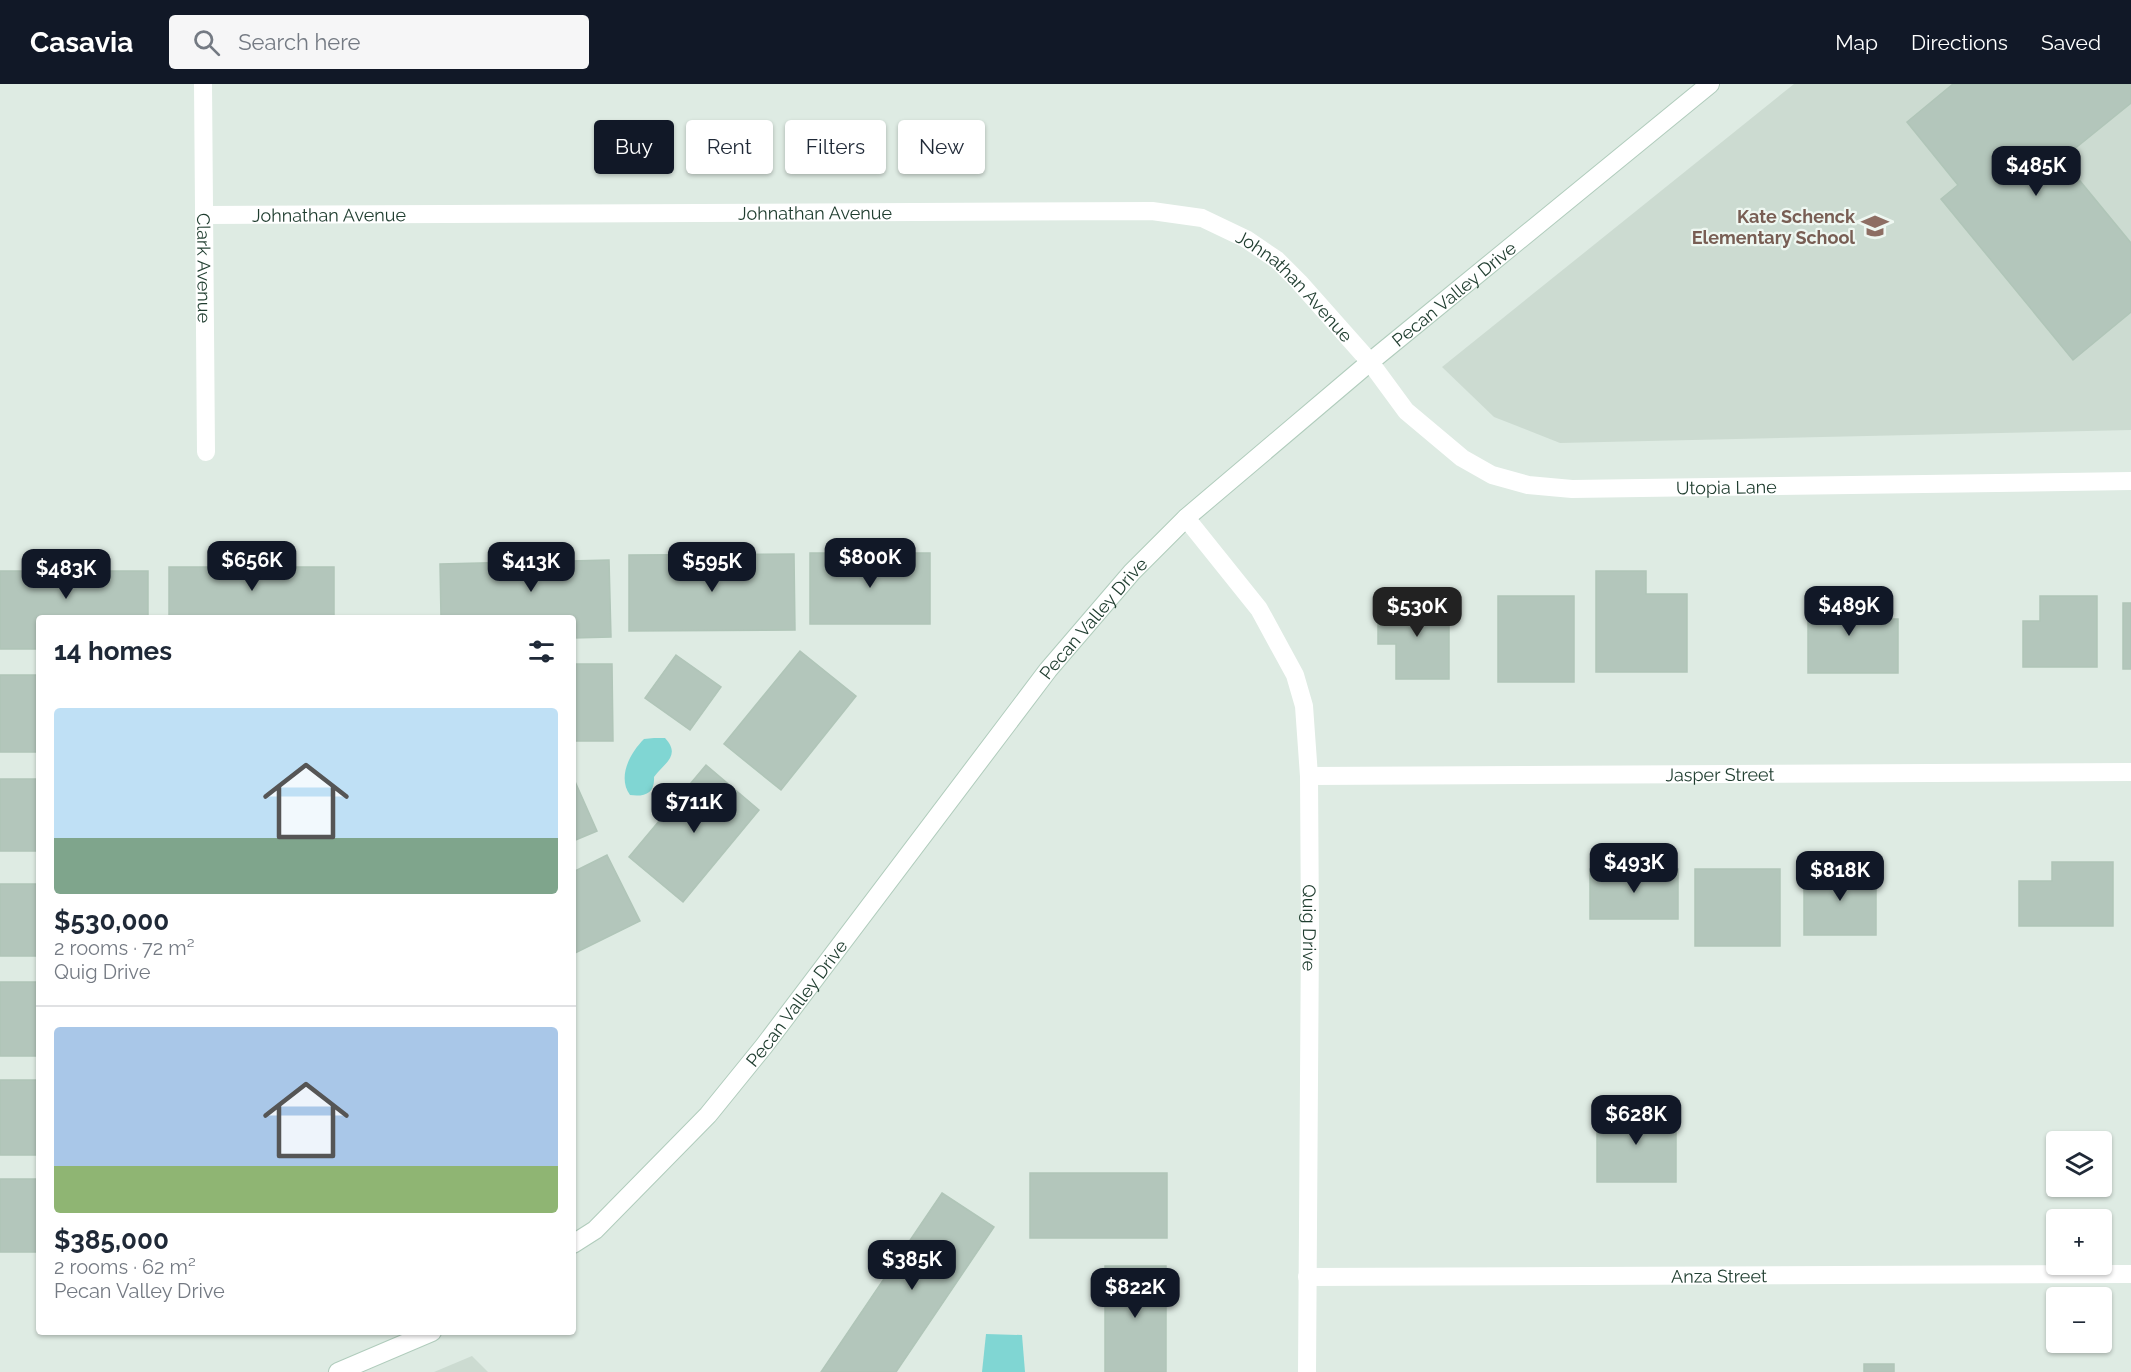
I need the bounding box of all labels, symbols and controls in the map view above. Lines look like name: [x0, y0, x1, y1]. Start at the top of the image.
search box: [169, 15, 589, 69]
text: Casavia: [30, 26, 133, 59]
icon: search: [190, 26, 223, 59]
text: Search here: [238, 29, 360, 55]
text: Map: [1835, 30, 1878, 55]
text: Directions: [1911, 30, 2008, 55]
text: Saved: [2041, 30, 2101, 55]
chip: Buy: [594, 120, 674, 174]
chip: Rent: [686, 120, 773, 174]
chip: Filters: [785, 120, 886, 174]
chip: New: [898, 120, 985, 174]
pin: $485K: [1994, 146, 2078, 197]
text: $485K: [2006, 153, 2066, 177]
street label: Johnathan Avenue: [738, 202, 893, 223]
street label: Johnathan Avenue: [252, 204, 407, 225]
place label: Kate Schenck Elementary School: [1692, 206, 1856, 248]
school or university icon: Kate Schenck Elementary School: [1860, 211, 1890, 241]
street label: Clark Avenue: [194, 213, 215, 324]
street label: Johnathan Avenue: [1233, 226, 1358, 346]
street label: Pecan Valley Drive: [1387, 237, 1520, 351]
street label: Utopia Lane: [1676, 476, 1777, 498]
pin: $800K: [828, 538, 912, 589]
pin: $656K: [210, 541, 294, 592]
pin: $413K: [489, 542, 573, 593]
pin: $595K: [670, 542, 754, 593]
text: $800K: [839, 545, 901, 569]
text: $656K: [221, 548, 283, 572]
pin: $483K: [24, 549, 108, 600]
text: $413K: [502, 549, 560, 573]
text: $595K: [682, 549, 742, 573]
street label: Pecan Valley Drive: [1035, 553, 1151, 683]
text: $483K: [36, 556, 96, 580]
pin: $489K: [1807, 586, 1891, 637]
pin: $530K: [1375, 587, 1459, 638]
text: $489K: [1818, 593, 1880, 617]
text: $530K: [1387, 594, 1447, 618]
icon: filters: [525, 635, 558, 668]
text: 14 homes: [54, 636, 172, 666]
icon: home: [252, 747, 360, 855]
street label: Jasper Street: [1665, 763, 1775, 785]
pin: $711K: [652, 783, 736, 834]
text: $711K: [665, 790, 723, 814]
pin: $493K: [1592, 843, 1676, 894]
text: $493K: [1604, 850, 1664, 874]
pin: $818K: [1798, 851, 1882, 902]
text: $818K: [1810, 858, 1870, 882]
street label: Quig Drive: [1299, 884, 1321, 972]
text: $530,000: [54, 906, 169, 936]
street label: Pecan Valley Drive: [741, 935, 851, 1071]
text: 2 rooms · 72 m²: [54, 936, 194, 960]
text: Quig Drive: [54, 960, 150, 984]
icon: home: [252, 1066, 360, 1174]
pin: $628K: [1594, 1095, 1678, 1146]
text: $628K: [1605, 1102, 1667, 1126]
map controls: [2046, 1131, 2112, 1353]
button: layers: [2046, 1131, 2112, 1197]
button: +: [2046, 1209, 2112, 1275]
text: $385,000: [54, 1225, 169, 1255]
pin: $385K: [870, 1240, 954, 1291]
text: $385K: [882, 1247, 942, 1271]
text: 2 rooms · 62 m²: [54, 1255, 196, 1279]
street label: Anza Street: [1671, 1265, 1767, 1286]
pin: $822K: [1093, 1268, 1177, 1319]
text: $822K: [1105, 1275, 1165, 1299]
text: Pecan Valley Drive: [54, 1279, 225, 1303]
button: −: [2046, 1287, 2112, 1353]

